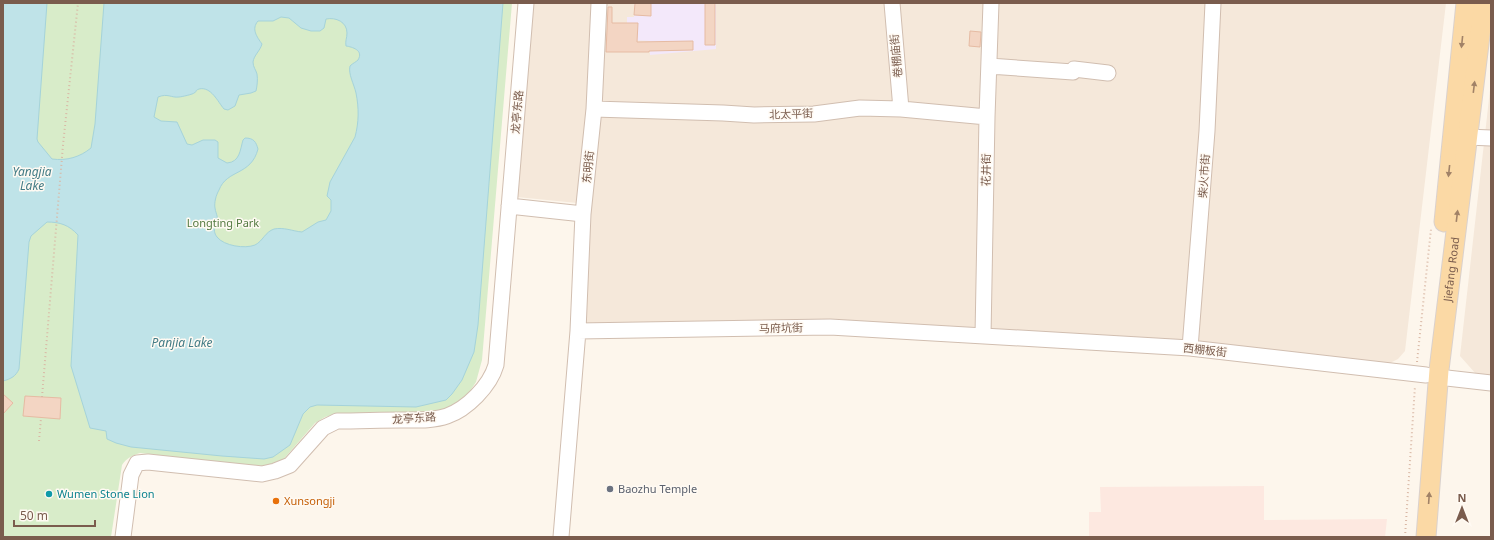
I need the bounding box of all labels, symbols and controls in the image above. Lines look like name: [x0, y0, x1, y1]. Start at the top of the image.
street label: 卷棚庙街: [886, 33, 905, 79]
one-way arrow: [1459, 36, 1466, 48]
one-way arrow: [1471, 81, 1477, 93]
street label: 龙亭东路: [507, 89, 526, 135]
street label: 北太平街: [769, 105, 813, 122]
street label: 东明街: [578, 150, 597, 184]
street label: 花井街: [978, 153, 993, 187]
street label: 柴火市街: [1194, 153, 1213, 198]
water label: Yangjia Lake: [12, 163, 52, 194]
one-way arrow: [1446, 165, 1452, 177]
one-way arrow: [1454, 210, 1461, 222]
park label: Longting Park: [187, 215, 259, 230]
street label: Jiefang Road: [1439, 236, 1462, 303]
street label: 马府坑街: [759, 320, 803, 335]
water label: Panjia Lake: [152, 334, 212, 351]
street label: 西棚板街: [1182, 340, 1228, 359]
street label: 龙亭东路: [391, 408, 436, 427]
place label: Baozhu Temple: [618, 481, 697, 496]
marker: Baozhu Temple: [605, 484, 615, 494]
place label: Wumen Stone Lion: [57, 486, 155, 501]
north arrow: [1442, 488, 1482, 528]
marker: Wumen Stone Lion: [44, 489, 54, 499]
text: N: [1458, 490, 1466, 505]
one-way arrow: [1426, 492, 1433, 504]
place label: Xunsongji: [284, 493, 335, 508]
marker: Xunsongji: [271, 496, 281, 506]
scale bar: [14, 502, 95, 528]
text: 50 m: [20, 507, 48, 524]

